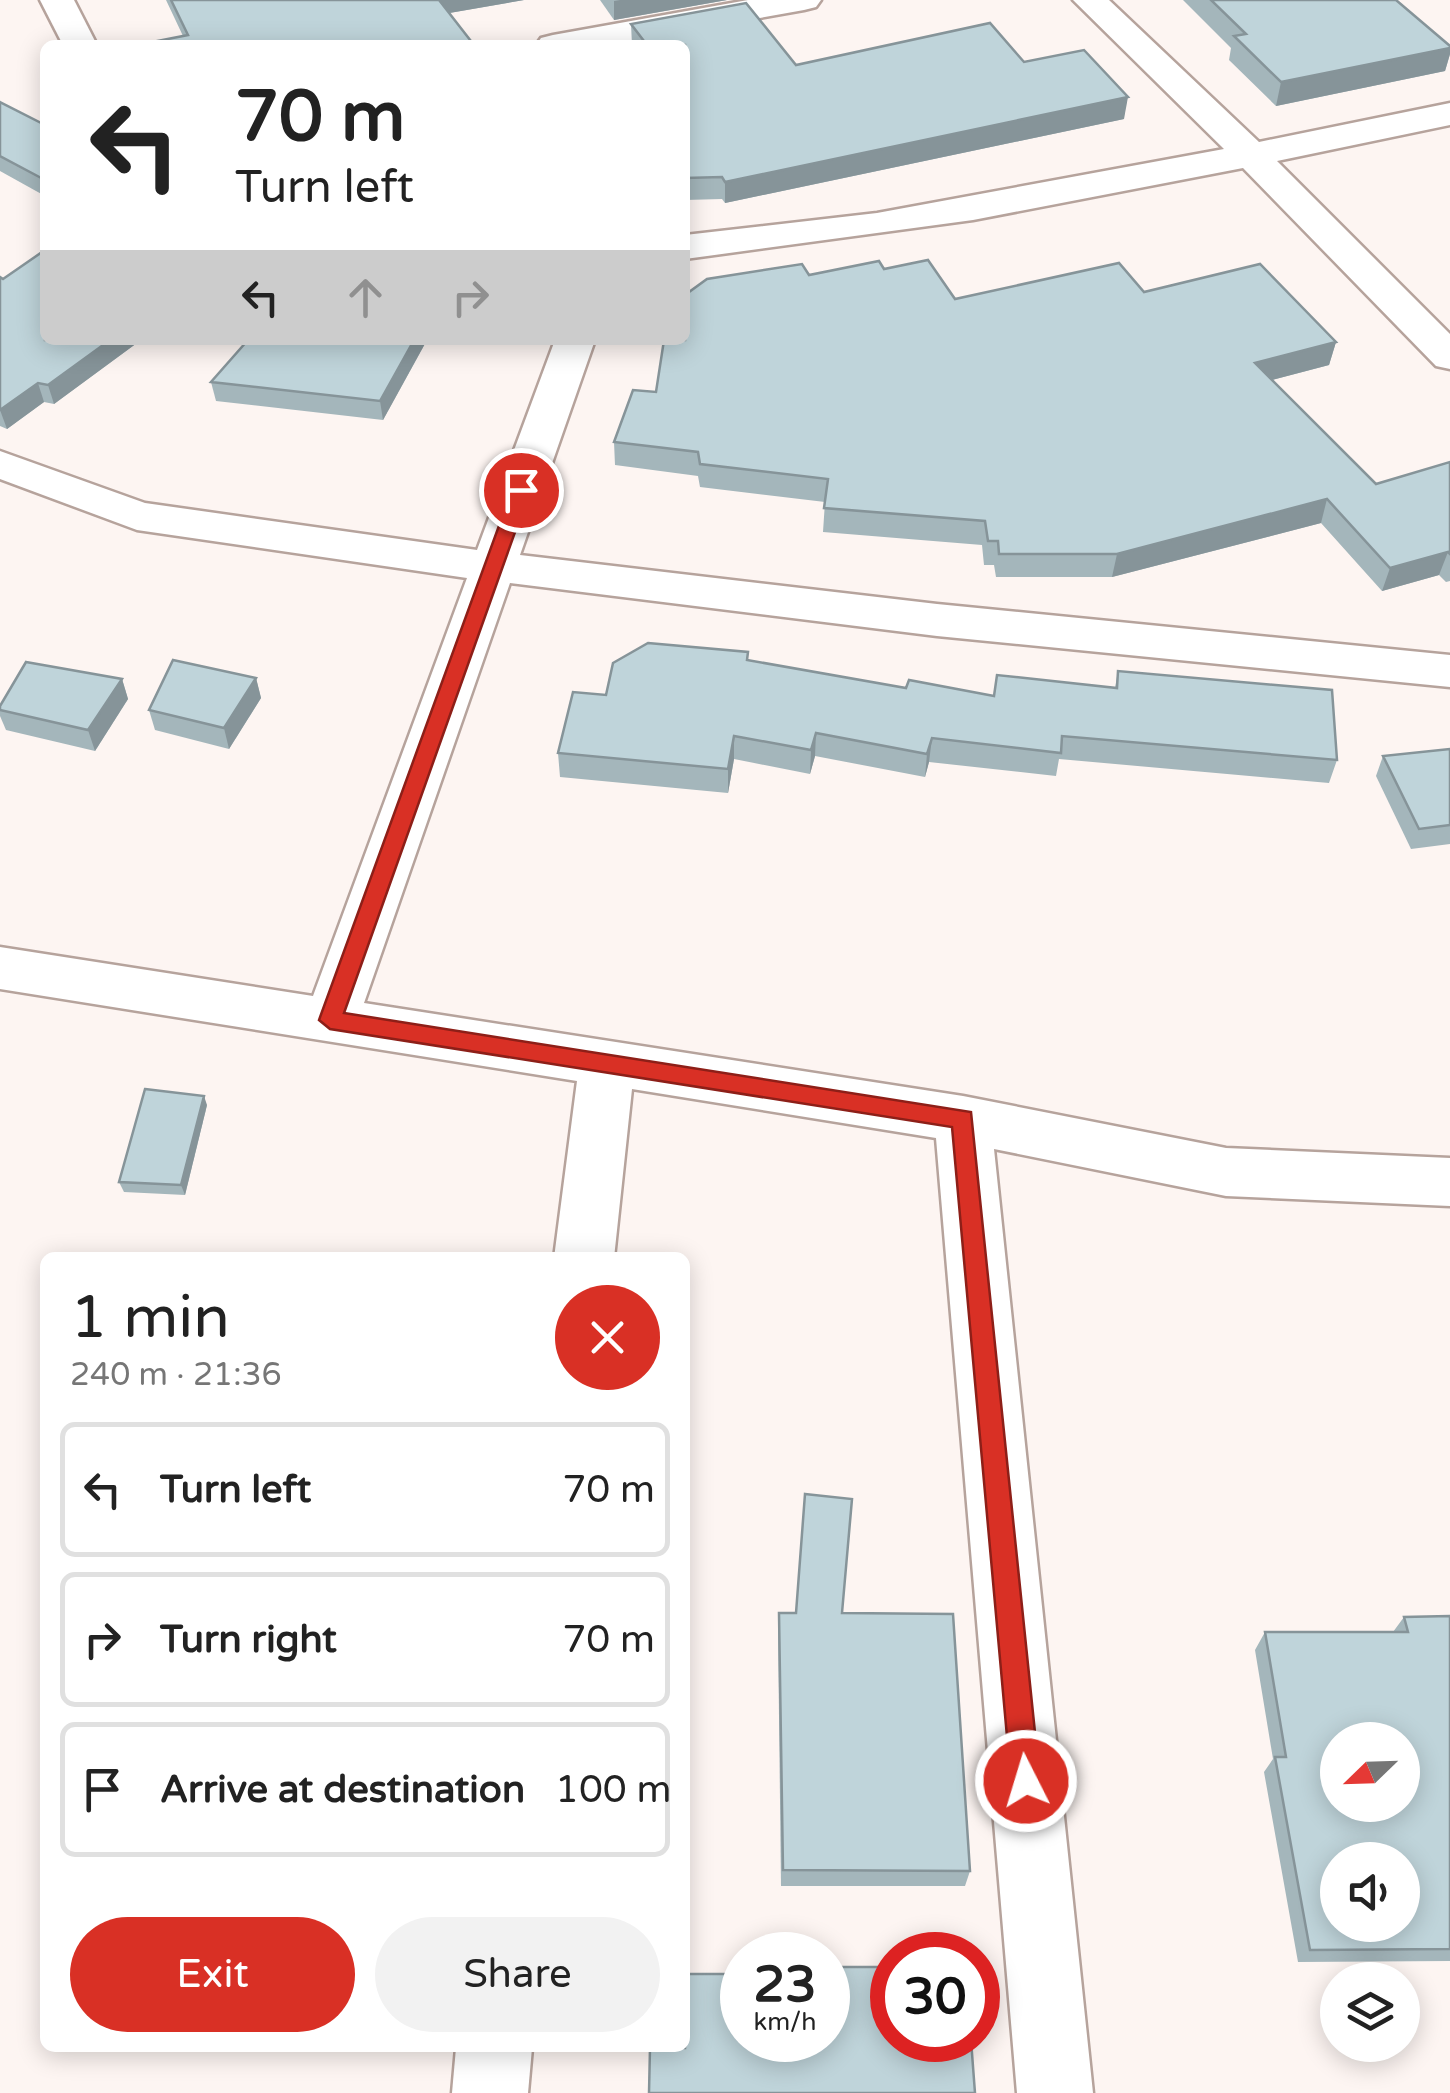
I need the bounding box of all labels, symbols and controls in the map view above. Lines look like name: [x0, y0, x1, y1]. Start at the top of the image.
text: 70 m: [235, 76, 405, 160]
icon: left: [70, 80, 200, 210]
text: Turn left: [235, 161, 414, 215]
icon: left: [233, 270, 288, 325]
icon: ahead: [338, 270, 393, 325]
icon: right: [443, 270, 498, 325]
pin: [479, 448, 564, 533]
icon: arrive: [494, 463, 549, 518]
text: 1 min: [70, 1282, 230, 1354]
button: close: [555, 1285, 660, 1390]
text: 240 m · 21:36: [70, 1356, 282, 1394]
icon: left: [75, 1462, 130, 1517]
text: Turn left: [160, 1467, 311, 1513]
text: 70 m: [563, 1467, 655, 1513]
icon: right: [75, 1612, 130, 1667]
text: Turn right: [160, 1617, 337, 1663]
text: 70 m: [563, 1617, 655, 1663]
north arrow: [1320, 1722, 1420, 1822]
map controls: [1320, 1722, 1420, 2062]
position arrow: [974, 1729, 1078, 1833]
icon: arrive: [75, 1762, 130, 1817]
text: Arrive at destination: [160, 1767, 525, 1813]
text: 100 m: [555, 1767, 671, 1813]
button: sound: [1320, 1842, 1420, 1942]
button: Exit: [70, 1917, 355, 2032]
button: Share: [375, 1917, 660, 2032]
speed limit sign: 30: [870, 1932, 1000, 2062]
text: 23: [754, 1955, 816, 2015]
button: layers: [1320, 1962, 1420, 2062]
text: km/h: [754, 2007, 816, 2037]

